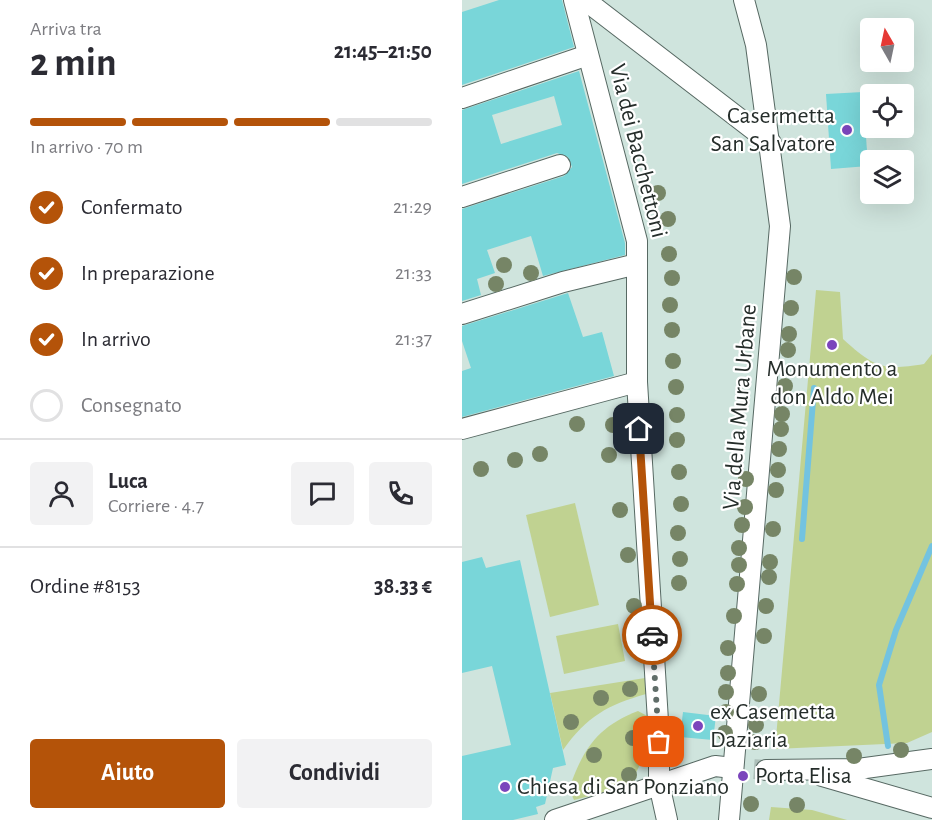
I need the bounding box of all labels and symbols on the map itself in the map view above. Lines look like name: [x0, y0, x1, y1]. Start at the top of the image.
north arrow: [860, 18, 914, 72]
street label: Via dei Bacchettoni: [605, 62, 671, 240]
place label: Casermetta San Salvatore: [711, 104, 835, 156]
marker: Casermetta San Salvatore: [840, 123, 854, 137]
street label: Via della Mura Urbane: [719, 303, 761, 511]
marker: Monumento a don Aldo Mei: [825, 338, 839, 352]
place label: Monumento a don Aldo Mei: [766, 357, 898, 409]
pin: [613, 403, 664, 454]
courier: [622, 605, 682, 665]
place label: ex Casemetta Daziaria: [710, 700, 836, 752]
pin: [633, 716, 684, 767]
marker: ex Casemetta Daziaria: [691, 719, 705, 733]
place label: Porta Elisa: [755, 764, 852, 788]
marker: Porta Elisa: [736, 769, 750, 783]
place label: Chiesa di San Ponziano: [517, 775, 729, 799]
marker: Chiesa di San Ponziano: [498, 780, 512, 794]

